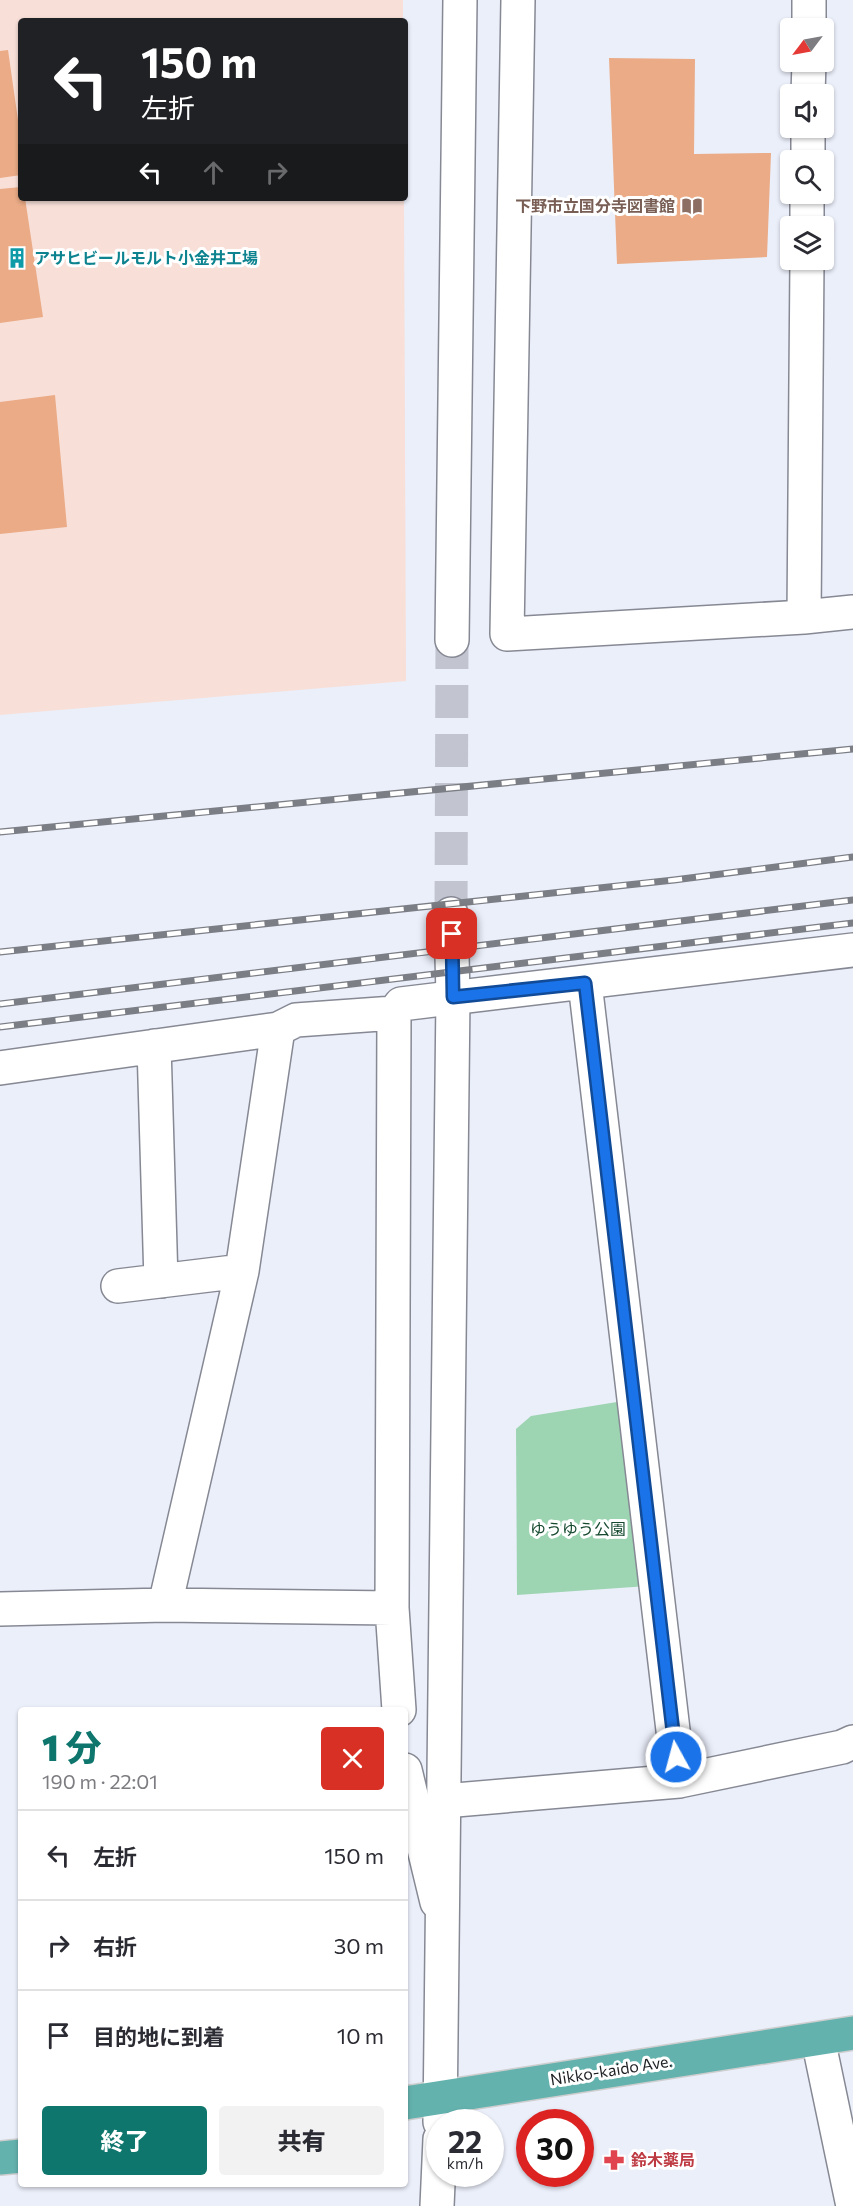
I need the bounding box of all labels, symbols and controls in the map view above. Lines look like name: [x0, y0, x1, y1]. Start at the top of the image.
north arrow: [780, 18, 834, 72]
map controls: [780, 18, 834, 270]
text: 150 m: [141, 35, 257, 87]
icon: left: [42, 42, 120, 120]
button: sound: [780, 84, 834, 138]
text: 左折: [141, 91, 195, 124]
button: search: [780, 150, 834, 204]
icon: left: [134, 156, 167, 189]
icon: ahead: [197, 156, 230, 189]
icon: right: [260, 156, 293, 189]
library icon: 下野市立国分寺図書館: [680, 194, 704, 218]
place label: 下野市立国分寺図書館: [515, 196, 675, 215]
button: layers: [780, 216, 834, 270]
building icon: アサヒビールモルト小金井工場: [5, 246, 29, 270]
place label: アサヒビールモルト小金井工場: [34, 248, 258, 267]
pin: [426, 908, 477, 959]
icon: arrive: [435, 917, 468, 950]
park label: ゆうゆう公園: [530, 1519, 626, 1538]
text: 1 分: [42, 1724, 102, 1768]
position arrow: [644, 1725, 708, 1789]
button: close: [321, 1727, 384, 1790]
text: 190 m · 22:01: [42, 1769, 158, 1793]
icon: left: [42, 1839, 75, 1872]
text: 150 m: [324, 1842, 384, 1869]
text: 左折: [93, 1843, 137, 1870]
icon: right: [42, 1929, 75, 1962]
text: 30 m: [334, 1932, 384, 1959]
text: 右折: [93, 1933, 137, 1960]
icon: arrive: [42, 2019, 75, 2052]
text: 10 m: [337, 2022, 384, 2049]
text: 目的地に到着: [93, 2023, 225, 2050]
street label: Nikko-kaido Ave.: [549, 2051, 673, 2089]
button: 終了: [42, 2106, 207, 2175]
button: 共有: [219, 2106, 384, 2175]
speed limit sign: 30: [516, 2109, 594, 2187]
text: 22: [448, 2122, 482, 2159]
pharmacy icon: 鈴木薬局: [602, 2148, 626, 2172]
place label: 鈴木薬局: [631, 2150, 695, 2169]
text: km/h: [447, 2154, 483, 2172]

